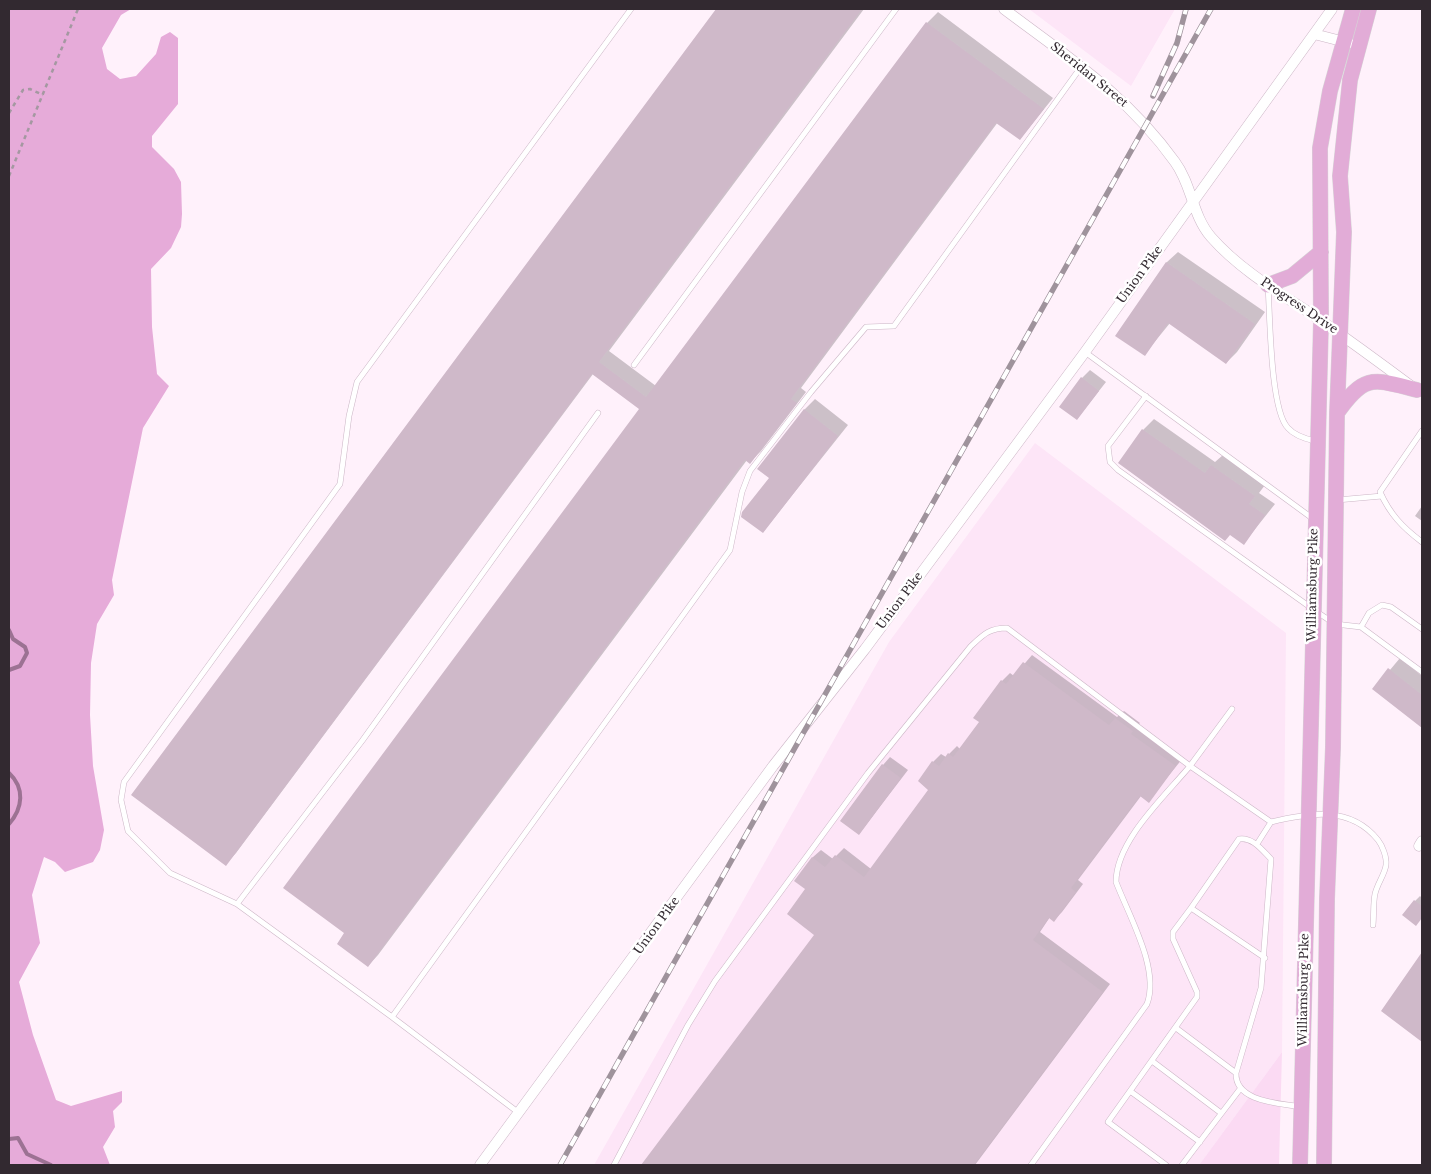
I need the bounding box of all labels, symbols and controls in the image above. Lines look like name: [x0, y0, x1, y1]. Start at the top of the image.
street label: Sheridan Street: [1047, 39, 1131, 111]
street label: Union Pike: [1114, 243, 1166, 307]
street label: Progress Drive: [1258, 275, 1340, 337]
street label: Williamsburg Pike: [1305, 528, 1321, 642]
street label: Union Pike: [874, 570, 926, 632]
street label: Union Pike: [631, 894, 683, 958]
street label: Williamsburg Pike: [1296, 933, 1312, 1047]

